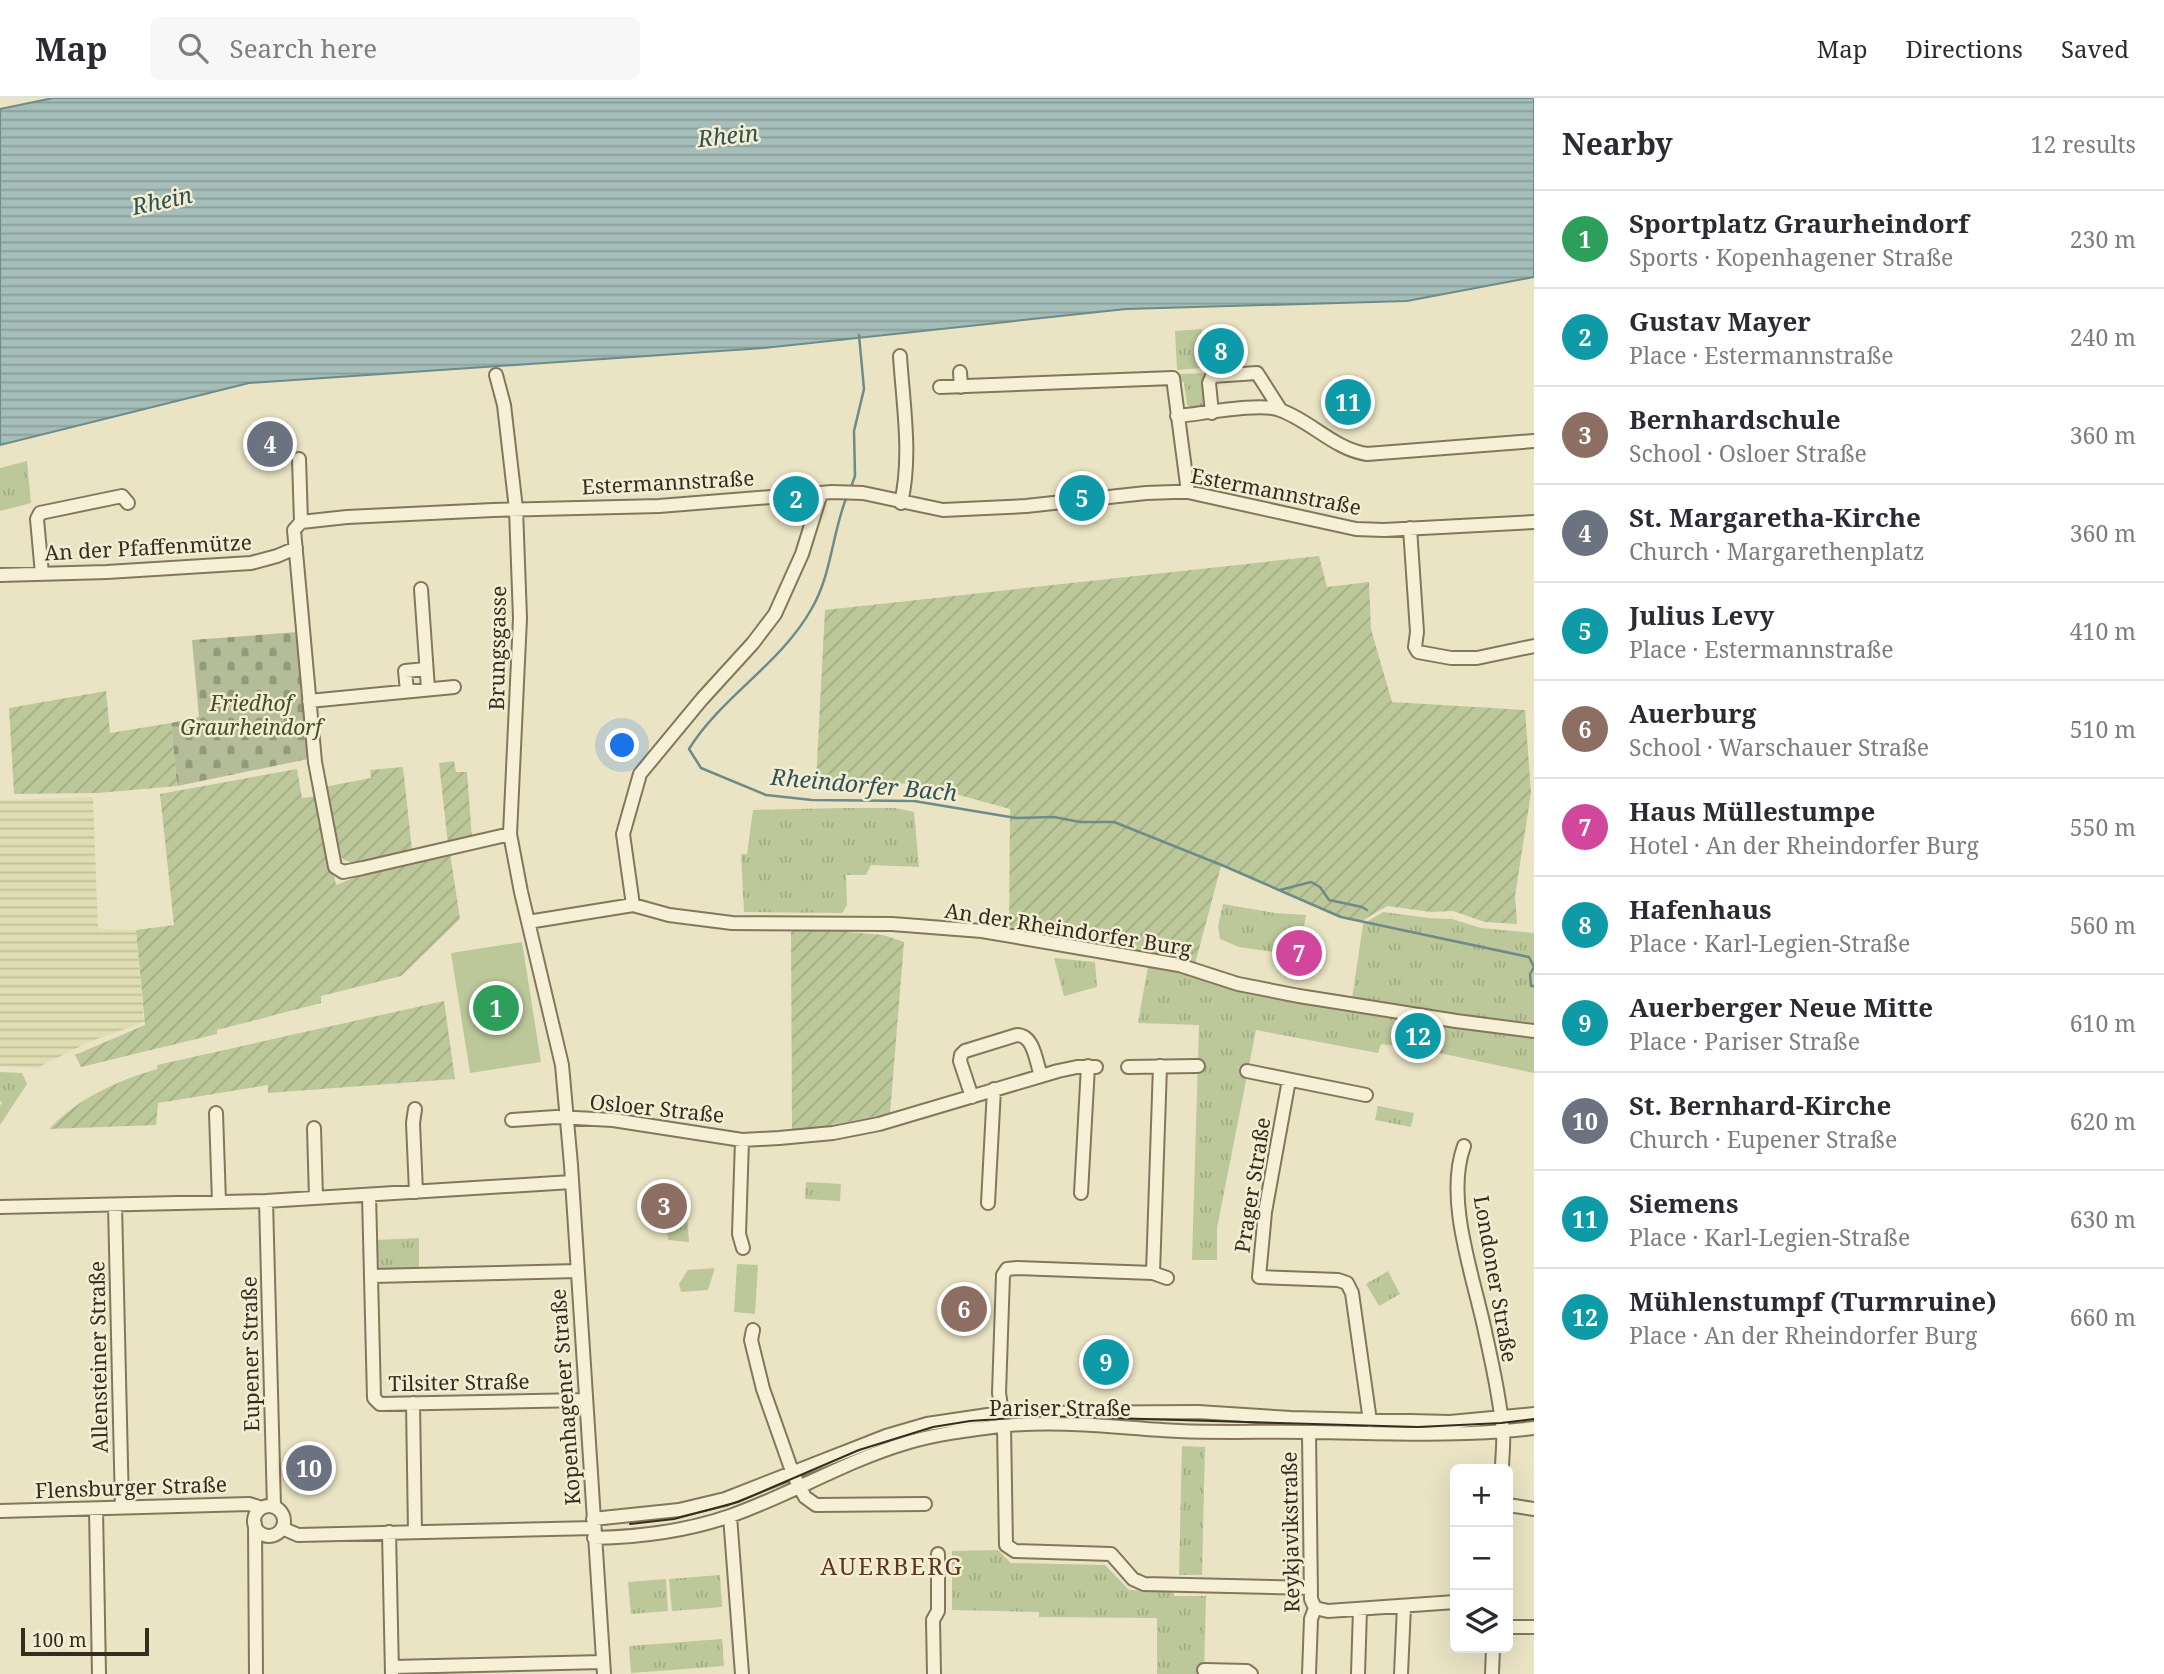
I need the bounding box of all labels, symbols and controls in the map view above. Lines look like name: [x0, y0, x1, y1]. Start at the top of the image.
search box: [150, 17, 640, 80]
text: Map: [35, 26, 108, 71]
icon: search: [174, 29, 212, 67]
text: Search here: [230, 30, 377, 66]
text: Map: [1817, 32, 1868, 65]
text: Directions: [1906, 32, 2023, 65]
text: Saved: [2061, 32, 2129, 65]
water label: Rhein: [695, 116, 760, 154]
text: Nearby: [1562, 123, 1673, 164]
text: 12 results: [2031, 128, 2136, 160]
water label: Rhein: [128, 178, 195, 222]
text: Sportplatz Graurheindorf: [1629, 205, 1969, 241]
text: 1: [1579, 223, 1592, 255]
text: 230 m: [2070, 223, 2136, 255]
text: Sports · Kopenhagener Straße: [1629, 241, 1953, 273]
text: Gustav Mayer: [1629, 303, 1811, 339]
text: 2: [1579, 321, 1592, 353]
text: 240 m: [2070, 321, 2136, 353]
pin: 8: [1198, 325, 1244, 377]
text: Place · Estermannstraße: [1629, 339, 1894, 371]
pin: 11: [1325, 376, 1371, 428]
text: Bernhardschule: [1629, 401, 1841, 437]
pin: 4: [247, 418, 293, 470]
text: 3: [1579, 419, 1592, 451]
text: 360 m: [2070, 419, 2136, 451]
text: School · Osloer Straße: [1629, 437, 1867, 469]
street label: Estermannstraße: [1189, 461, 1364, 521]
street label: Estermannstraße: [581, 463, 755, 501]
pin: 5: [1059, 472, 1105, 524]
pin: 2: [773, 473, 819, 525]
text: St. Margaretha-Kirche: [1629, 499, 1921, 535]
text: 4: [1579, 517, 1592, 549]
text: 360 m: [2070, 517, 2136, 549]
street label: An der Pfaffenmütze: [43, 528, 252, 566]
text: Church · Margarethenplatz: [1629, 535, 1925, 567]
street label: Brungsgasse: [482, 585, 512, 711]
text: Julius Levy: [1629, 597, 1774, 633]
text: 5: [1579, 615, 1592, 647]
text: 410 m: [2070, 615, 2136, 647]
text: Place · Estermannstraße: [1629, 633, 1894, 665]
park label: Friedhof Graurheindorf: [180, 689, 326, 741]
text: Auerburg: [1629, 695, 1756, 731]
text: 6: [1579, 713, 1592, 745]
text: 510 m: [2070, 713, 2136, 745]
your location: [605, 728, 639, 762]
text: School · Warschauer Straße: [1629, 731, 1929, 763]
water label: Rheindorfer Bach: [768, 760, 959, 808]
text: Haus Müllestumpe: [1629, 793, 1875, 829]
text: 7: [1579, 811, 1592, 843]
text: 550 m: [2070, 811, 2136, 843]
text: Hotel · An der Rheindorfer Burg: [1629, 829, 1979, 861]
text: Hafenhaus: [1629, 891, 1771, 927]
street label: An der Rheindorfer Burg: [943, 896, 1194, 962]
text: 8: [1579, 909, 1592, 941]
text: 560 m: [2070, 909, 2136, 941]
pin: 7: [1276, 927, 1322, 979]
text: Place · Karl-Legien-Straße: [1629, 927, 1910, 959]
pin: 1: [473, 982, 519, 1034]
text: Auerberger Neue Mitte: [1629, 989, 1933, 1025]
text: 9: [1579, 1007, 1592, 1039]
text: 610 m: [2070, 1007, 2136, 1039]
pin: 12: [1395, 1010, 1441, 1062]
text: Place · Pariser Straße: [1629, 1025, 1860, 1057]
street label: Osloer Straße: [588, 1087, 726, 1129]
text: St. Bernhard-Kirche: [1629, 1087, 1892, 1123]
text: 10: [1572, 1105, 1598, 1137]
text: 620 m: [2070, 1105, 2136, 1137]
street label: Prager Straße: [1227, 1115, 1277, 1255]
text: Church · Eupener Straße: [1629, 1123, 1897, 1155]
pin: 3: [641, 1180, 687, 1232]
text: Siemens: [1629, 1185, 1738, 1221]
street label: Londoner Straße: [1468, 1193, 1524, 1364]
text: 11: [1572, 1203, 1598, 1235]
text: 630 m: [2070, 1203, 2136, 1235]
text: Place · Karl-Legien-Straße: [1629, 1221, 1910, 1253]
street label: Allensteiner Straße: [82, 1261, 114, 1453]
street label: Eupener Straße: [235, 1276, 265, 1432]
pin: 6: [941, 1283, 987, 1335]
text: Mühlenstumpf (Turmruine): [1629, 1283, 1997, 1319]
street label: Kopenhagener Straße: [543, 1288, 587, 1506]
text: 12: [1572, 1301, 1598, 1333]
text: 660 m: [2070, 1301, 2136, 1333]
text: Place · An der Rheindorfer Burg: [1629, 1319, 1977, 1351]
pin: 9: [1083, 1336, 1129, 1388]
street label: Tilsiter Straße: [388, 1367, 530, 1397]
street label: Pariser Straße: [989, 1394, 1131, 1422]
pin: 10: [286, 1442, 332, 1494]
street label: Reykjavikstraße: [1275, 1451, 1305, 1613]
map controls: [1450, 1464, 1513, 1653]
button: +: [1450, 1464, 1513, 1527]
street label: Flensburger Straße: [34, 1470, 227, 1504]
button: −: [1450, 1527, 1513, 1590]
district label: AUERBERG: [820, 1549, 964, 1582]
button: layers: [1450, 1590, 1513, 1653]
scale bar: [21, 1625, 149, 1657]
text: 100 m: [32, 1627, 87, 1653]

